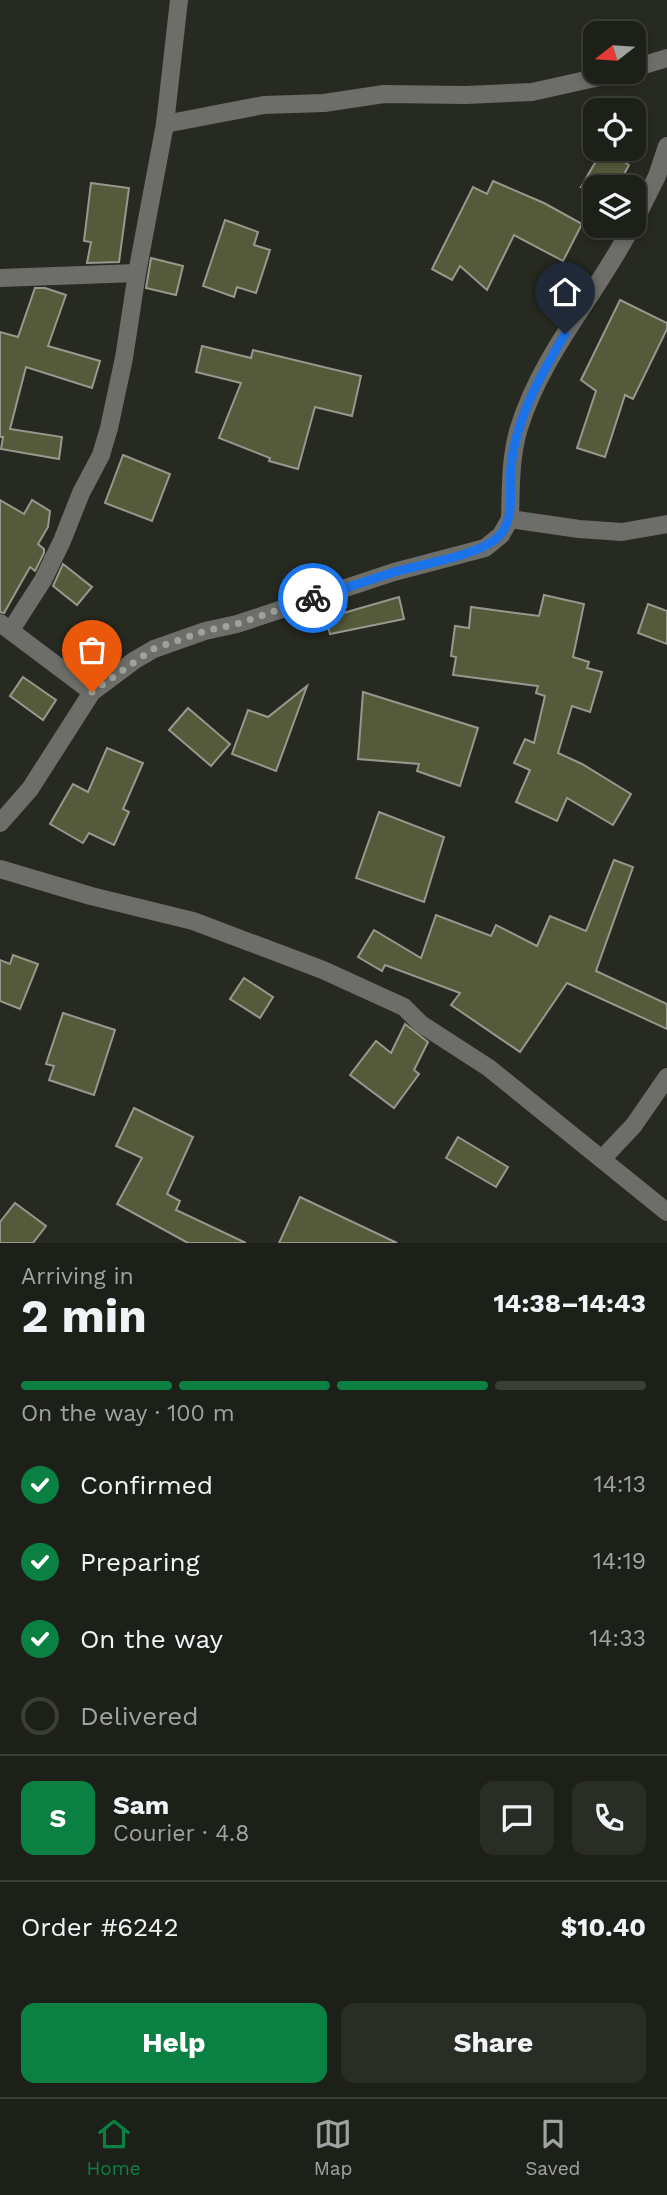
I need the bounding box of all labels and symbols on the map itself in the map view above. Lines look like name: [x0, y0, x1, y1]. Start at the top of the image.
north arrow: [583, 21, 646, 84]
pin: [535, 262, 595, 334]
courier: [278, 563, 348, 633]
pin: [62, 620, 122, 692]

